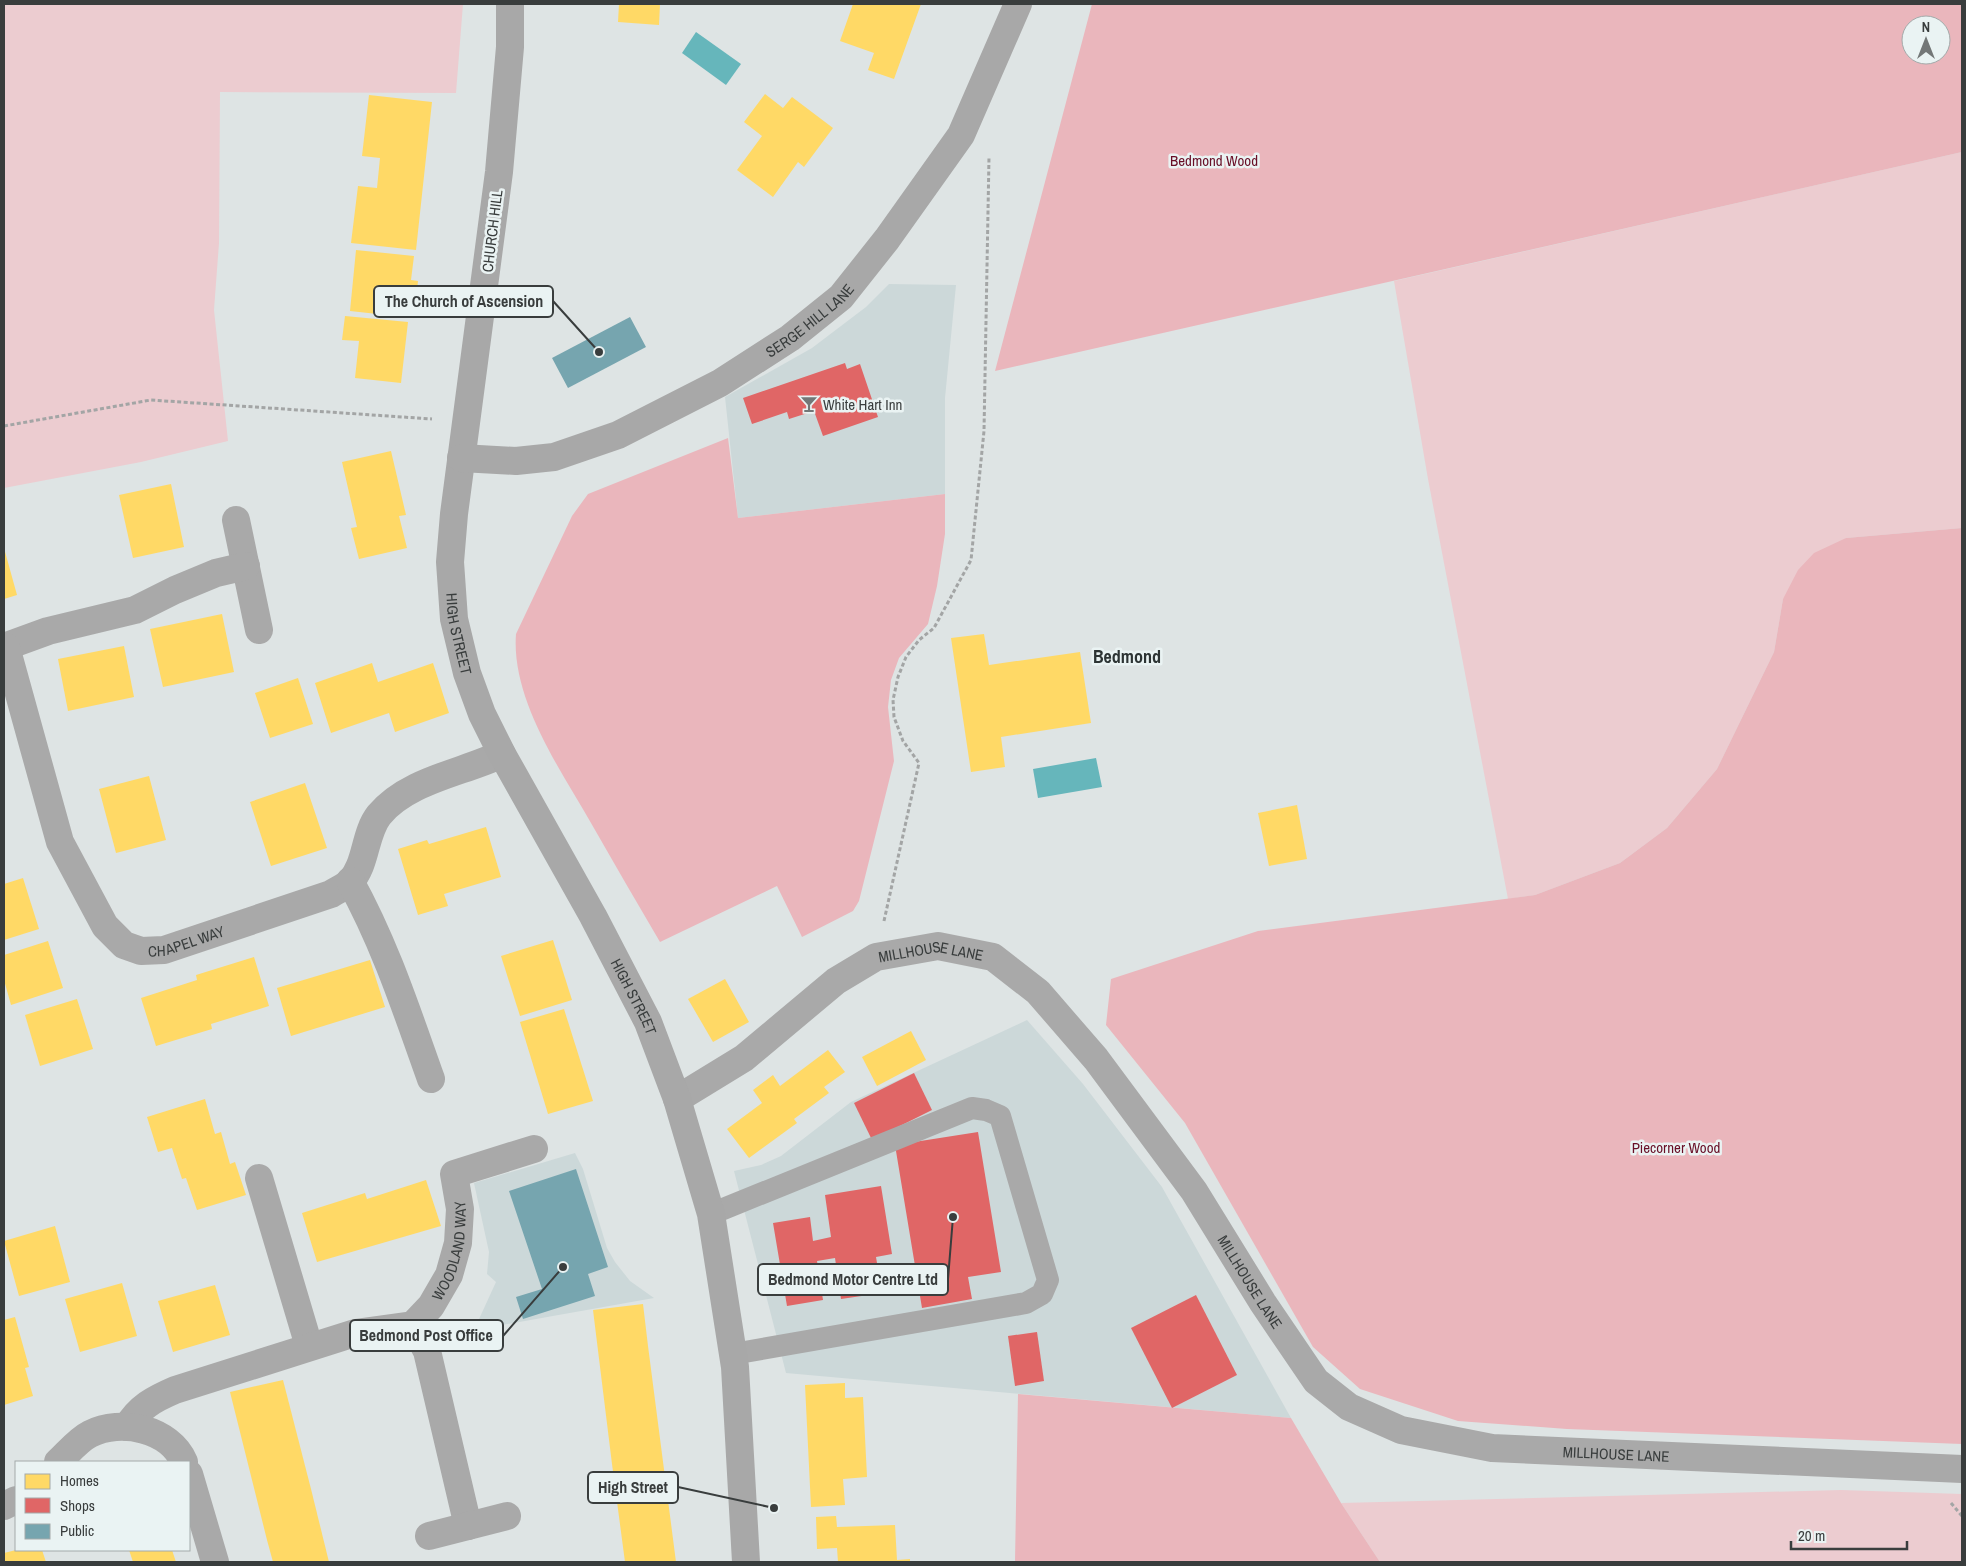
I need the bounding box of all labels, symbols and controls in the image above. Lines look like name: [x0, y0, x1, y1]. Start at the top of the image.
north arrow: [1901, 15, 1951, 65]
text: N: [1922, 18, 1930, 36]
park label: Bedmond Wood: [1170, 150, 1258, 171]
street label: CHURCH HILL: [477, 189, 507, 273]
street label: SERGE HILL LANE: [761, 279, 858, 362]
callout: The Church of Ascension: [374, 286, 553, 317]
text: The Church of Ascension: [385, 290, 543, 312]
bar icon: White Hart Inn: [799, 394, 819, 414]
place label: White Hart Inn: [823, 394, 902, 415]
street label: HIGH STREET: [442, 592, 478, 677]
district label: Bedmond: [1093, 644, 1161, 669]
street label: CHAPEL WAY: [148, 920, 228, 961]
street label: MILLHOUSE LANE: [877, 935, 985, 967]
street label: HIGH STREET: [606, 955, 662, 1038]
park label: Piecorner Wood: [1632, 1137, 1720, 1158]
street label: WOODLAND WAY: [426, 1199, 471, 1304]
street label: MILLHOUSE LANE: [1213, 1231, 1288, 1333]
callout: Bedmond Motor Centre Ltd: [758, 1264, 948, 1295]
text: Bedmond Motor Centre Ltd: [768, 1268, 938, 1290]
callout: Bedmond Post Office: [350, 1320, 503, 1351]
text: Bedmond Post Office: [359, 1324, 493, 1346]
street label: MILLHOUSE LANE: [1562, 1441, 1670, 1466]
legend: [15, 1461, 190, 1551]
text: Homes: [60, 1470, 99, 1491]
callout: High Street: [588, 1472, 678, 1503]
text: High Street: [598, 1476, 669, 1498]
text: Shops: [60, 1495, 95, 1516]
scale bar: [1791, 1518, 1907, 1550]
text: Public: [60, 1520, 94, 1541]
text: 20 m: [1798, 1525, 1825, 1546]

